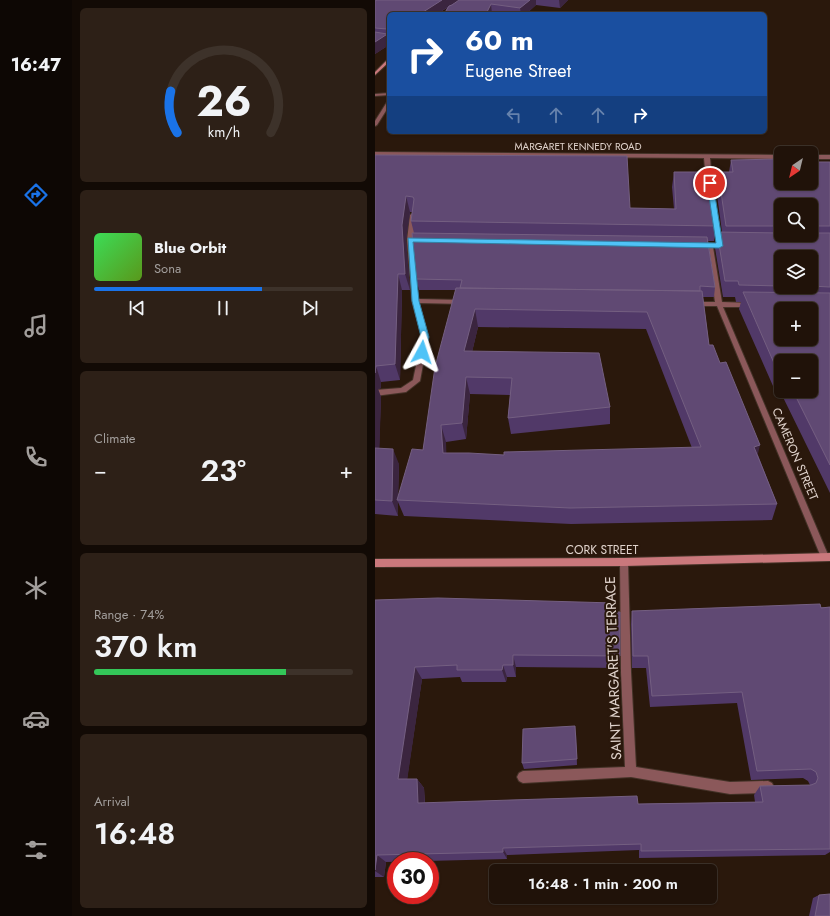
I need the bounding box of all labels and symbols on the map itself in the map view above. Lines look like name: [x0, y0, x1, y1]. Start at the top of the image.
street label: MARGARET KENNEDY ROAD: [515, 139, 642, 154]
north arrow: [774, 146, 818, 190]
pin: [693, 166, 727, 200]
position arrow: [401, 331, 443, 373]
street label: CAMERON STREET: [767, 405, 823, 503]
street label: CORK STREET: [566, 541, 639, 559]
street label: SAINT MARGARET'S TERRACE: [600, 576, 626, 760]
speed limit sign: 30: [387, 852, 439, 904]

